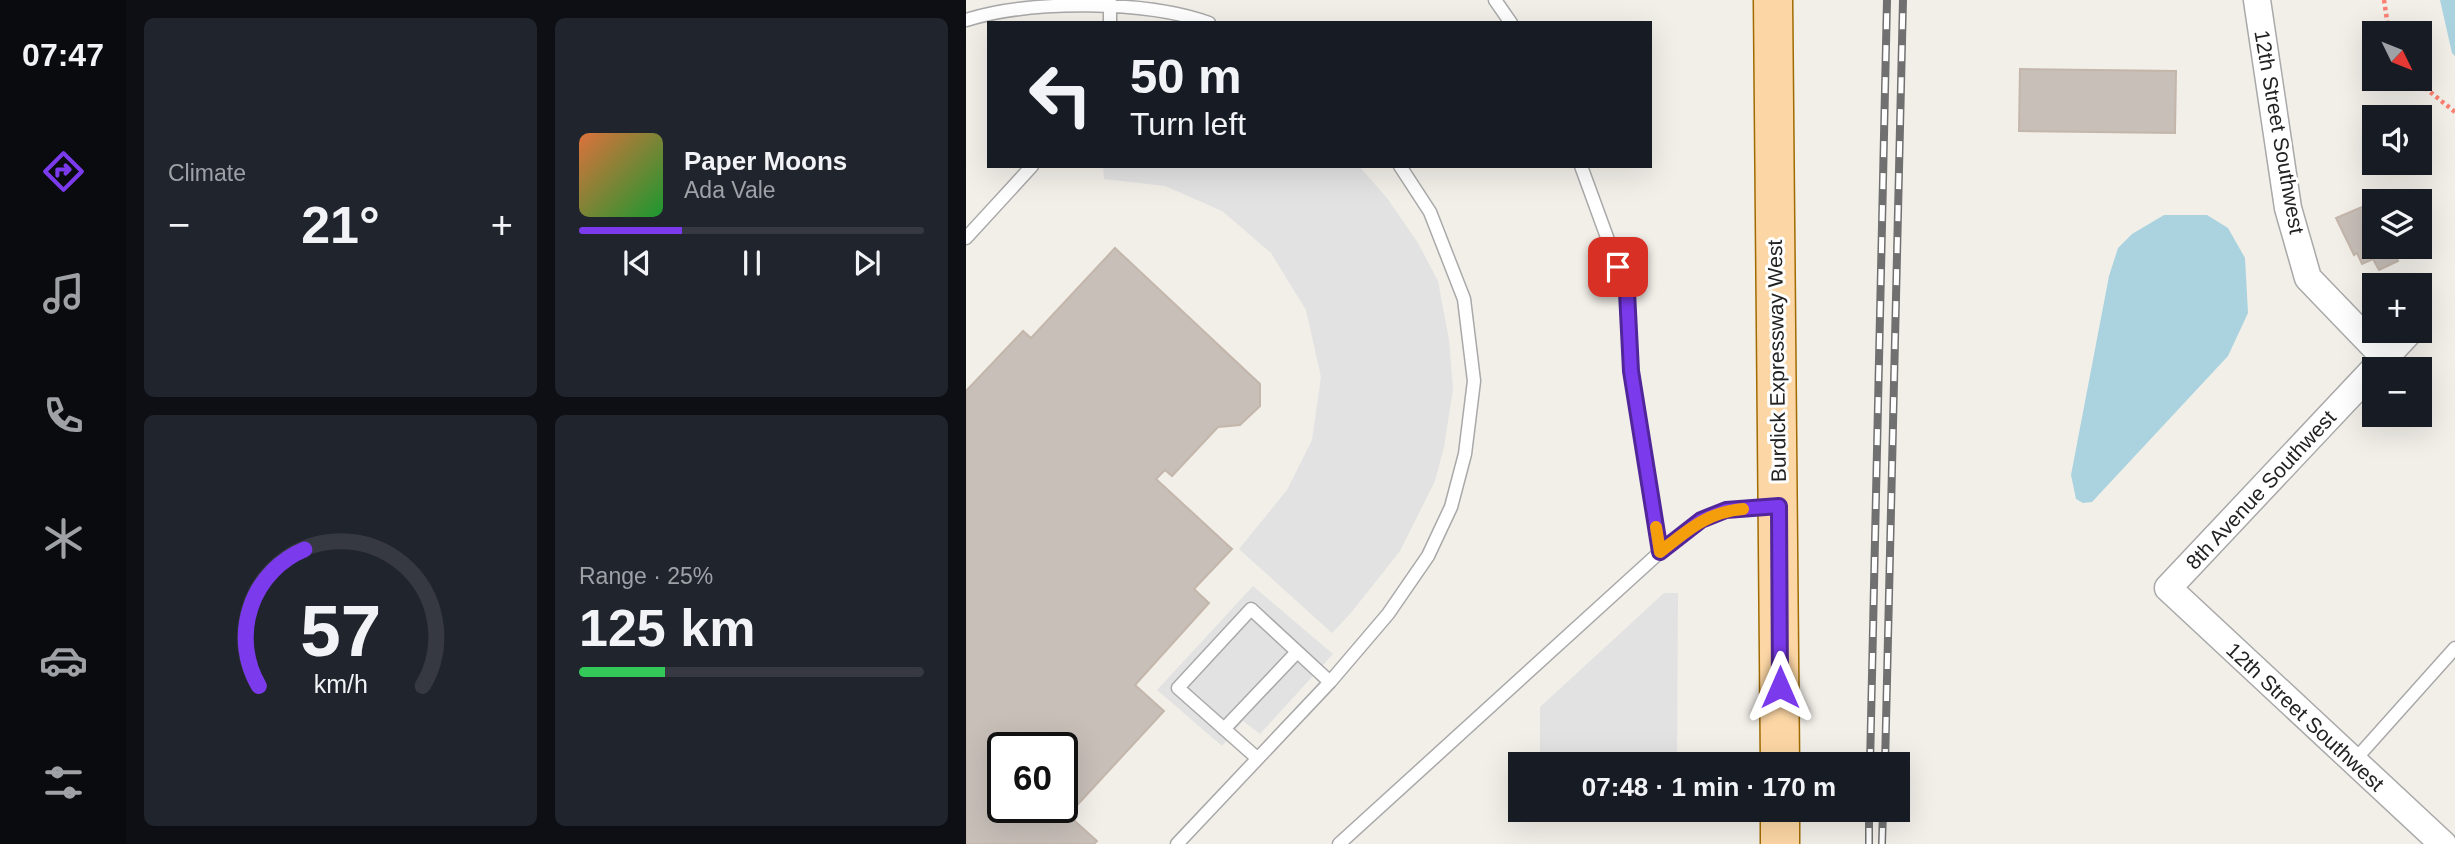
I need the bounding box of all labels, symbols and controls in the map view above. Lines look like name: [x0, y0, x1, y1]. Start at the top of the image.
north arrow: [2362, 21, 2432, 91]
map controls: [2362, 21, 2432, 427]
street label: 12th Street Southwest: [2250, 28, 2309, 236]
text: 07:47: [22, 37, 104, 73]
icon: left: [1015, 49, 1106, 140]
text: 50 m: [1130, 49, 1242, 103]
button: sound: [2362, 105, 2432, 175]
text: Turn left: [1130, 106, 1246, 142]
text: Paper Moons: [684, 146, 847, 176]
icon: directions: [39, 147, 88, 196]
text: Climate: [168, 160, 246, 186]
text: Ada Vale: [684, 177, 776, 203]
button: layers: [2362, 189, 2432, 259]
text: 21°: [301, 196, 380, 254]
text: −: [168, 204, 190, 246]
text: +: [491, 204, 513, 246]
pin: [1588, 237, 1648, 297]
street label: Burdick Expressway West: [1763, 239, 1790, 482]
icon: previous: [618, 244, 656, 282]
icon: pause: [733, 244, 771, 282]
icon: next: [848, 244, 886, 282]
icon: arrive: [1599, 248, 1637, 286]
icon: music: [39, 269, 88, 318]
button: +: [2362, 273, 2432, 343]
button: −: [2362, 357, 2432, 427]
icon: phone: [39, 391, 88, 440]
street label: 8th Avenue Southwest: [2181, 405, 2340, 574]
icon: climate: [39, 514, 88, 563]
text: Range · 25%: [579, 563, 713, 589]
text: 57: [300, 591, 381, 672]
text: 125 km: [579, 599, 755, 657]
icon: car: [39, 636, 88, 685]
street label: 12th Street Southwest: [2222, 638, 2389, 796]
position arrow: [1743, 650, 1817, 724]
text: km/h: [313, 670, 368, 698]
speed limit sign: 60: [987, 732, 1078, 823]
icon: filters: [39, 758, 88, 807]
text: 07:48 · 1 min · 170 m: [1582, 772, 1836, 802]

